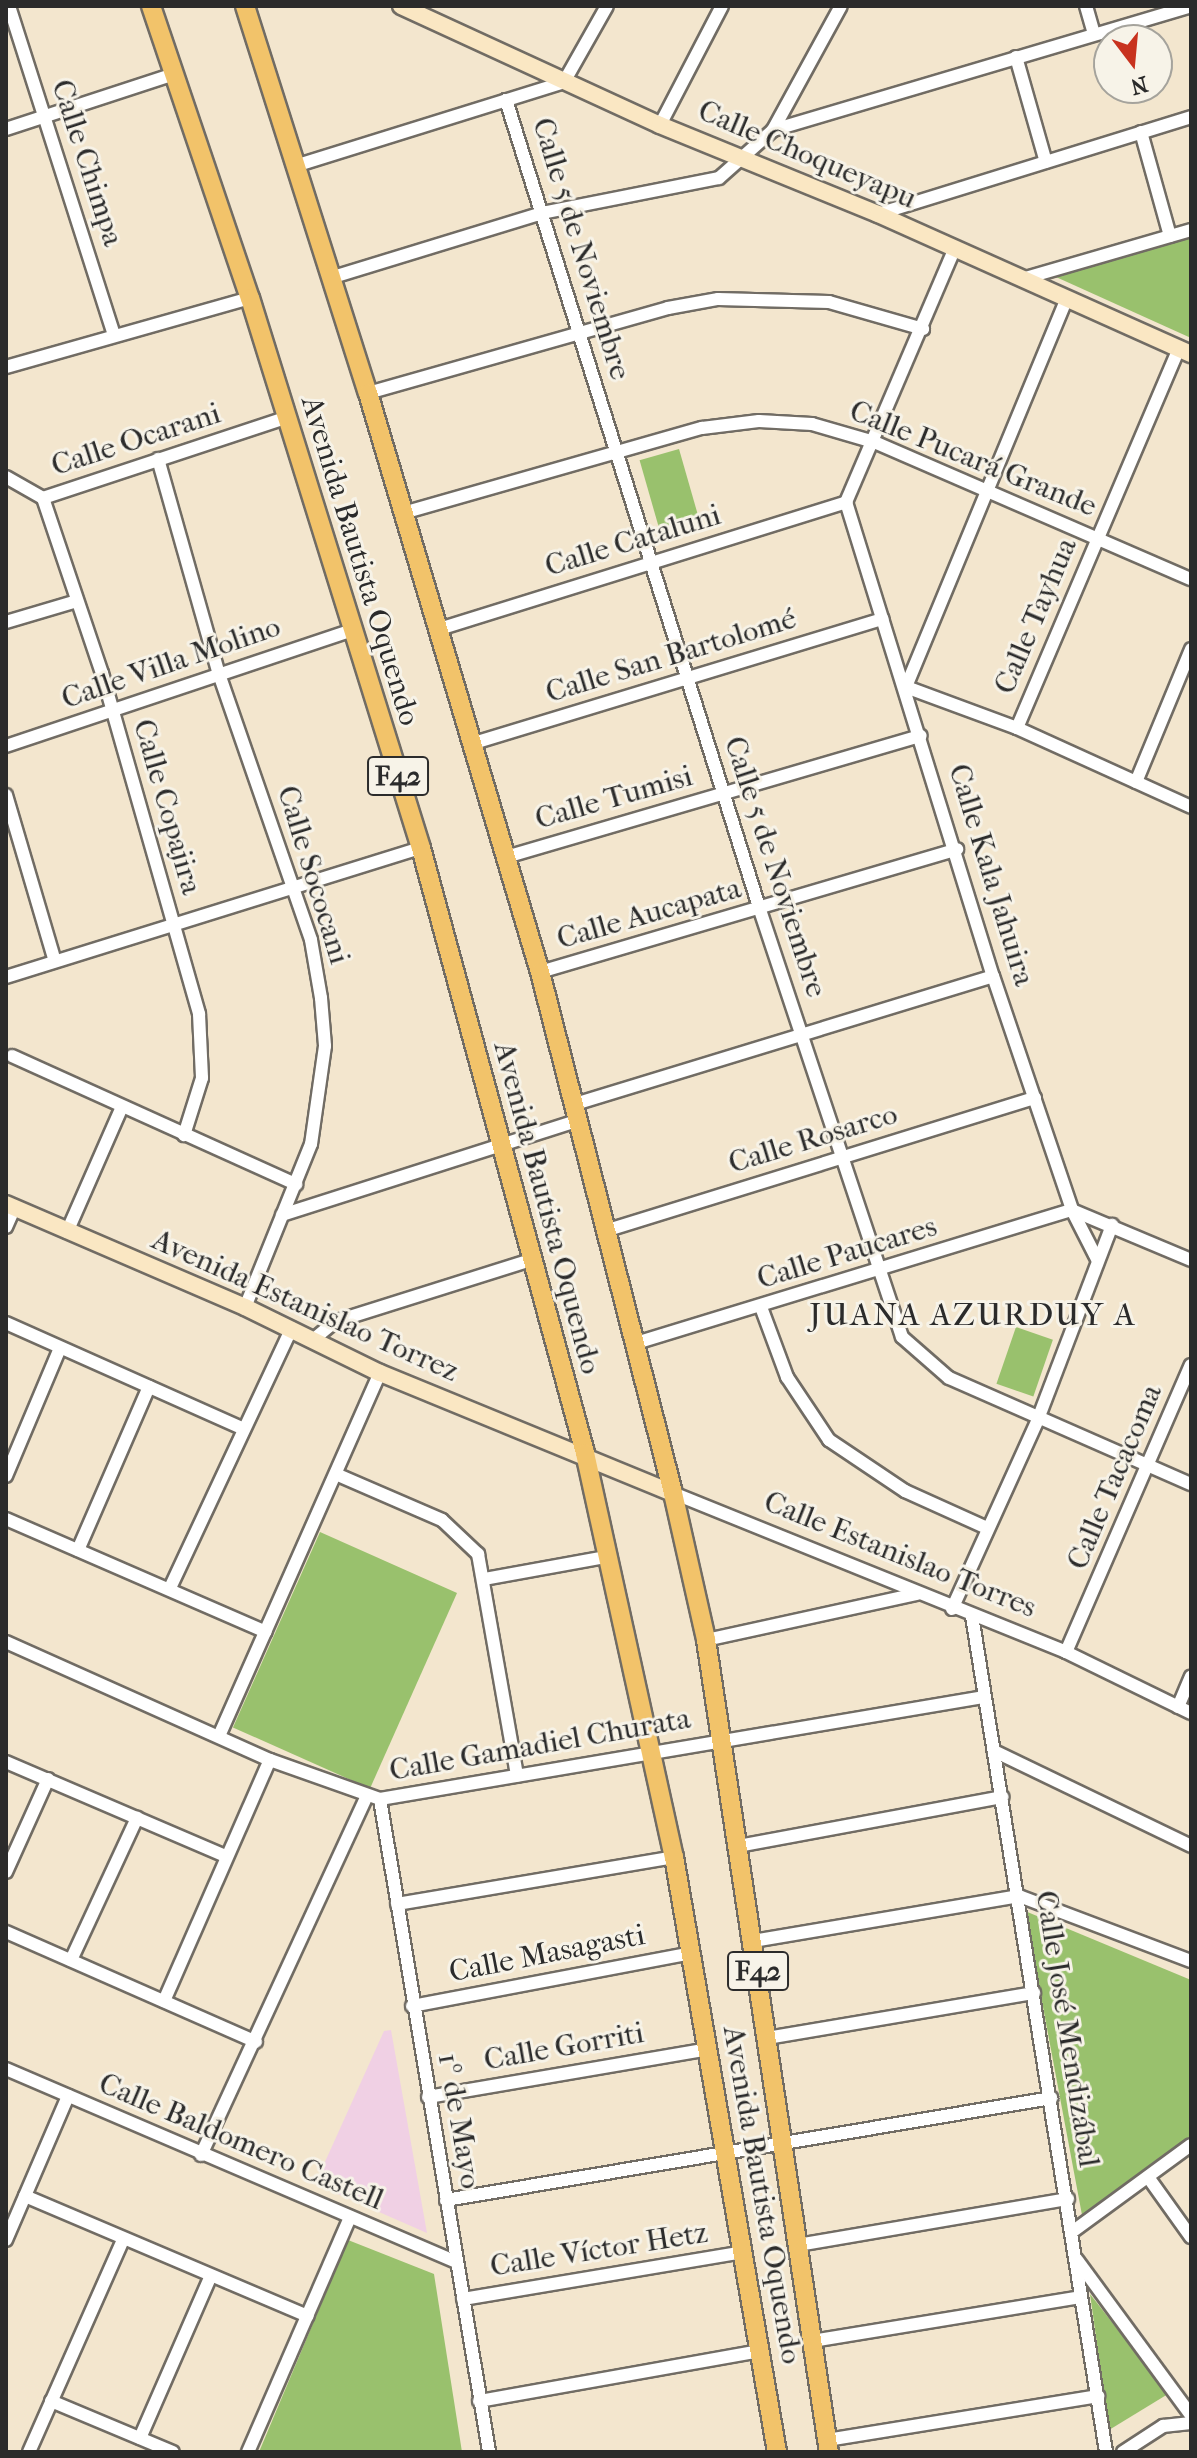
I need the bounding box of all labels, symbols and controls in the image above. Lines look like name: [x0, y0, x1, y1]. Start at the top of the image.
north arrow: [1093, 24, 1173, 104]
text: N: [1127, 70, 1151, 100]
street label: Calle Chimpa: [43, 75, 131, 251]
street label: Calle Choqueyapu: [693, 93, 921, 217]
street label: Calle 5 de Noviembre: [524, 114, 638, 384]
street label: Avenida Bautista Oquendo: [293, 392, 427, 730]
street label: Calle Pucará Grande: [844, 393, 1102, 525]
street label: Calle Ocarani: [47, 396, 225, 484]
street label: Calle Cataluni: [541, 497, 725, 585]
street label: Calle Tayhua: [987, 533, 1085, 699]
street label: Calle San Bartolomé: [542, 601, 800, 711]
street label: Calle Villa Molino: [57, 609, 285, 717]
street label: Calle Copajira: [125, 715, 209, 899]
street label: Calle 5 de Noviembre: [716, 732, 834, 1002]
road number: F42: [366, 752, 430, 800]
street label: Calle Tumisi: [531, 758, 697, 838]
street label: Calle Kala Jahuira: [940, 760, 1042, 990]
street label: Calle Sococani: [269, 782, 357, 968]
street label: Calle Aucapata: [553, 871, 745, 957]
street label: Avenida Bautista Oquendo: [485, 1038, 609, 1378]
street label: Calle Rosarco: [724, 1096, 902, 1182]
street label: Calle Paucares: [753, 1209, 941, 1297]
street label: Avenida Estanislao Torrez: [146, 1222, 464, 1390]
district label: JUANA AZURDUY A: [809, 1296, 1137, 1334]
street label: Calle Tacacoma: [1060, 1379, 1170, 1575]
street label: Calle Estanislao Torres: [759, 1484, 1041, 1626]
street label: Calle Gamadiel Churata: [387, 1701, 693, 1789]
street label: Calle José Mendizábal: [1027, 1888, 1107, 2170]
street label: Calle Masagasti: [446, 1917, 648, 1991]
road number: F42: [726, 1947, 790, 1995]
street label: Calle Gorriti: [481, 2015, 647, 2079]
street label: Avenida Bautista Oquendo: [715, 2023, 809, 2367]
street label: 1º de Mayo: [429, 2050, 489, 2192]
street label: Calle Baldomero Castell: [93, 2066, 389, 2218]
street label: Calle Víctor Hetz: [488, 2215, 710, 2285]

